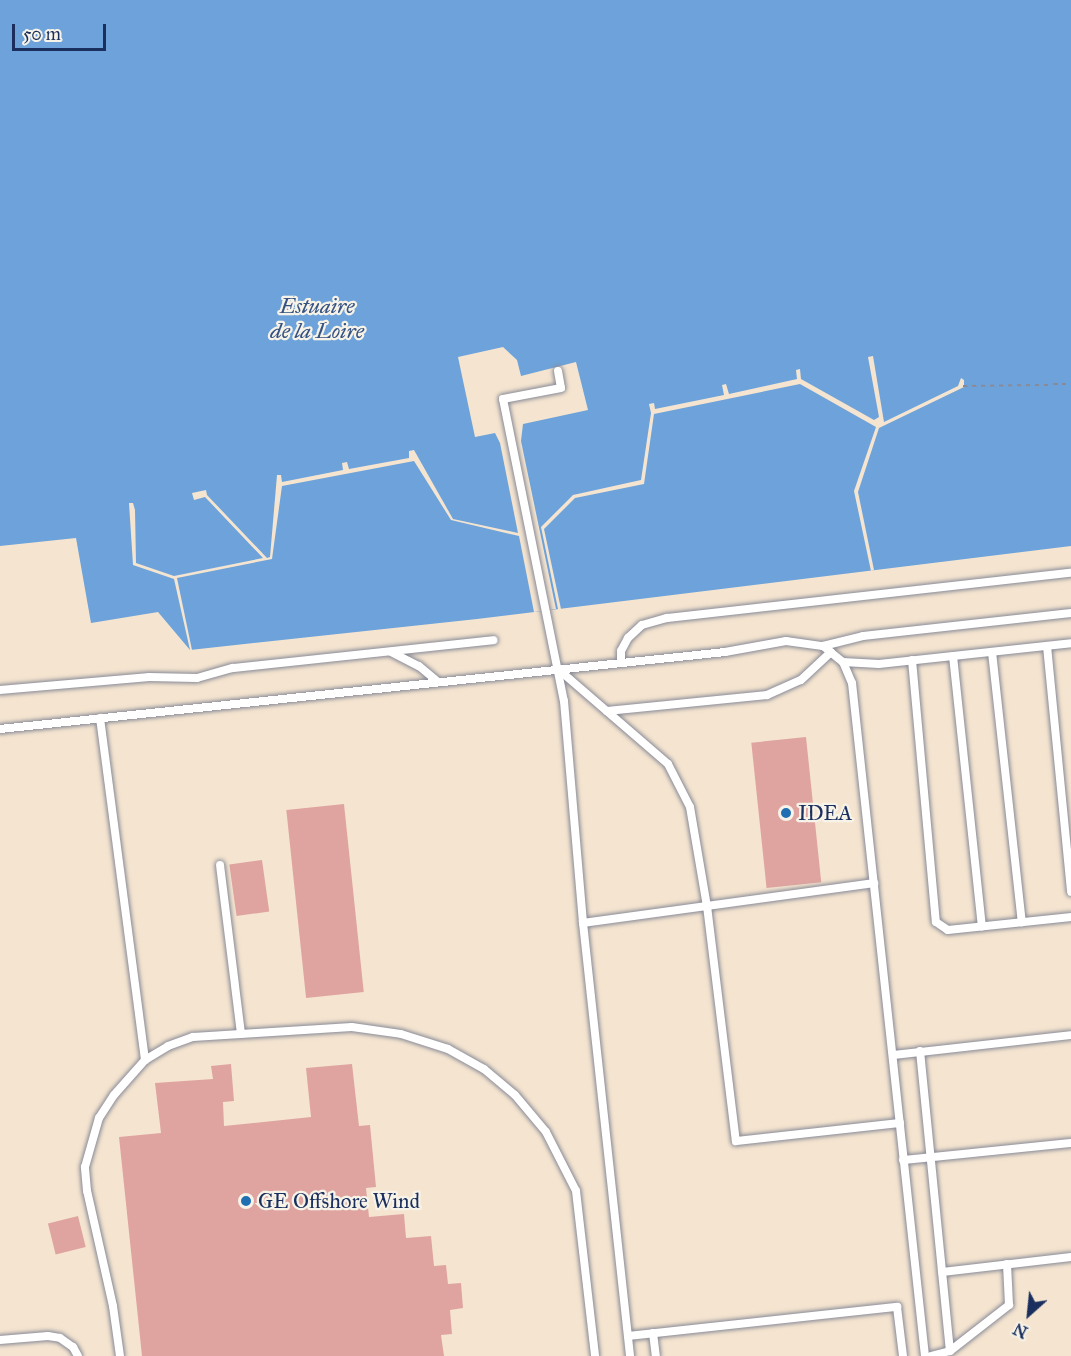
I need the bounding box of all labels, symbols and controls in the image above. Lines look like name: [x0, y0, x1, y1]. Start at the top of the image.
scale bar: [15, 12, 110, 50]
text: 50 m: [23, 23, 61, 45]
water label: Estuaire de la Loire: [270, 292, 364, 344]
place label: IDEA: [798, 800, 852, 826]
marker: IDEA: [779, 806, 793, 820]
place label: GE Offshore Wind: [258, 1188, 420, 1214]
marker: GE Offshore Wind: [239, 1194, 253, 1208]
north arrow: [999, 1284, 1059, 1344]
text: N: [1010, 1319, 1031, 1342]

